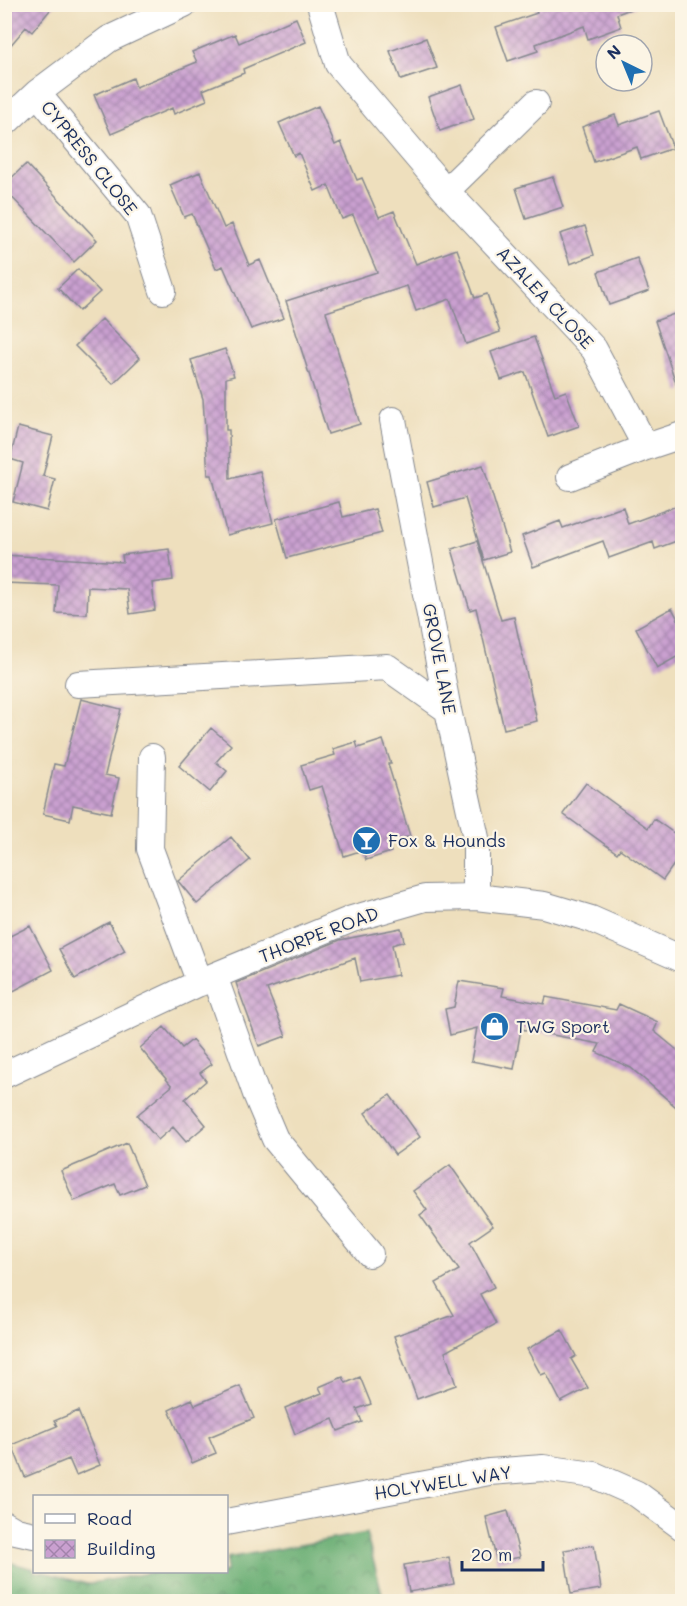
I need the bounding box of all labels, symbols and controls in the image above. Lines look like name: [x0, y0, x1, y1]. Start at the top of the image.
north arrow: [594, 33, 654, 93]
text: N: [602, 40, 625, 63]
street label: CYPRESS CLOSE: [36, 95, 143, 220]
street label: AZALEA CLOSE: [492, 241, 600, 354]
street label: GROVE LANE: [417, 601, 462, 716]
bar icon: Fox & Hounds: [351, 825, 383, 857]
place label: Fox & Hounds: [388, 828, 506, 852]
street label: THORPE ROAD: [255, 900, 382, 968]
shop icon: TWG Sport: [479, 1011, 511, 1043]
place label: TWG Sport: [516, 1014, 610, 1038]
street label: HOLYWELL WAY: [372, 1459, 513, 1505]
legend: [33, 1495, 228, 1573]
text: Road: [87, 1506, 132, 1530]
scale bar: [462, 1534, 543, 1572]
text: Building: [87, 1536, 155, 1560]
text: 20 m: [471, 1542, 512, 1566]

